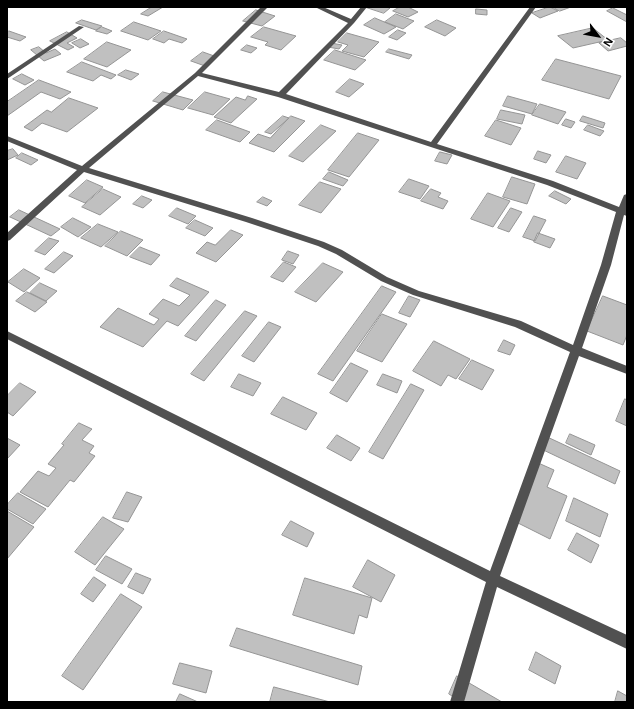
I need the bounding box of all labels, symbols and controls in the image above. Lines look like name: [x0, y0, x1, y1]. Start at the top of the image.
north arrow: [578, 16, 618, 56]
text: N: [601, 36, 615, 49]

